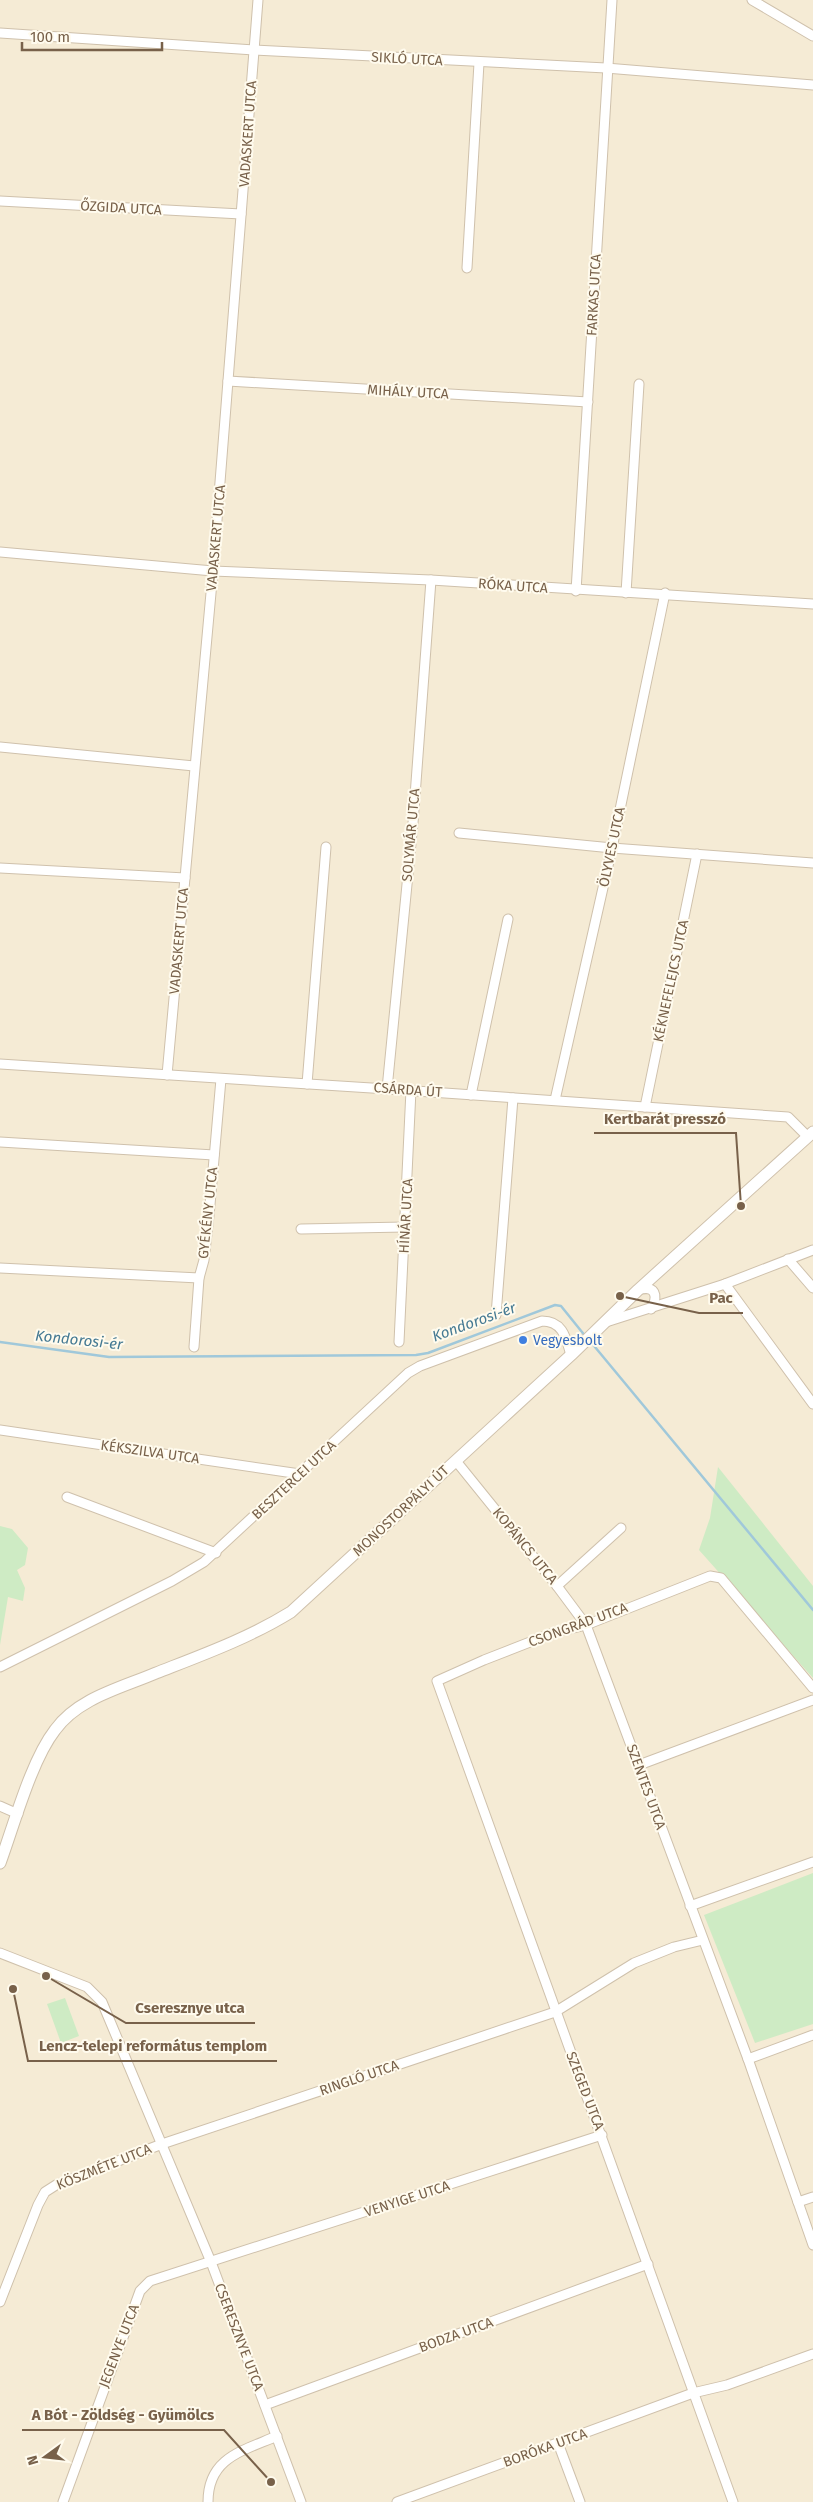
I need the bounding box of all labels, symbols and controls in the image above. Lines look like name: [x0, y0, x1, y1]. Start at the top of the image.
scale bar: [22, 20, 162, 52]
text: 100 m: [30, 28, 70, 46]
street label: SIKLÓ UTCA: [371, 48, 443, 69]
street label: VADASKERT UTCA: [236, 80, 260, 188]
street label: ŐZGIDA UTCA: [80, 196, 162, 219]
street label: FARKAS UTCA: [583, 254, 605, 336]
street label: MIHÁLY UTCA: [367, 380, 449, 403]
street label: VADASKERT UTCA: [203, 484, 229, 592]
street label: RÓKA UTCA: [478, 574, 549, 597]
street label: SOLYMÁR UTCA: [397, 788, 424, 882]
street label: ÖLYVES UTCA: [594, 805, 629, 889]
street label: VADASKERT UTCA: [166, 887, 192, 995]
street label: KÉKNEFELEJCS UTCA: [649, 918, 692, 1044]
street label: CSÁRDA ÚT: [373, 1078, 444, 1101]
callout: Kertbarát presszó: [594, 1103, 736, 1133]
text: Kertbarát presszó: [604, 1110, 726, 1128]
street label: GYÉKÉNY UTCA: [194, 1166, 221, 1260]
street label: HÍNÁR UTCA: [395, 1178, 416, 1254]
callout: Pac: [699, 1283, 743, 1313]
text: Pac: [709, 1289, 734, 1307]
water label: Kondorosi-ér: [430, 1298, 520, 1345]
water label: Kondorosi-ér: [34, 1326, 125, 1354]
place label: Vegyesbolt: [533, 1332, 603, 1349]
marker: Vegyesbolt: [517, 1334, 529, 1346]
street label: KÉKSZILVA UTCA: [99, 1436, 201, 1467]
street label: BESZTERCEI UTCA: [248, 1437, 340, 1523]
street label: MONOSTORPÁLYI ÚT: [349, 1461, 453, 1560]
street label: KOPÁNCS UTCA: [489, 1504, 562, 1588]
street label: CSONGRÁD UTCA: [526, 1598, 630, 1651]
street label: SZENTES UTCA: [623, 1742, 669, 1832]
callout: Cseresznye utca: [126, 1993, 255, 2023]
text: Cseresznye utca: [135, 1999, 245, 2017]
callout: Lencz-telepi református templom: [28, 2031, 277, 2061]
text: Lencz-telepi református templom: [39, 2037, 267, 2055]
street label: SZEGED UTCA: [562, 2049, 608, 2133]
street label: RINGLÓ UTCA: [317, 2056, 401, 2099]
street label: KÖSZMÉTE UTCA: [54, 2139, 154, 2194]
street label: VENYIGE UTCA: [362, 2177, 452, 2221]
street label: CSERESZNYE UTCA: [211, 2281, 267, 2393]
street label: JEGENYE UTCA: [95, 2302, 143, 2390]
street label: BODZA UTCA: [417, 2314, 495, 2356]
callout: A Bót - Zöldség - Gyümölcs: [22, 2400, 224, 2430]
text: A Bót - Zöldség - Gyümölcs: [31, 2406, 214, 2424]
street label: BORÓKA UTCA: [500, 2424, 589, 2471]
north arrow: [20, 2432, 70, 2482]
text: N: [24, 2454, 42, 2467]

